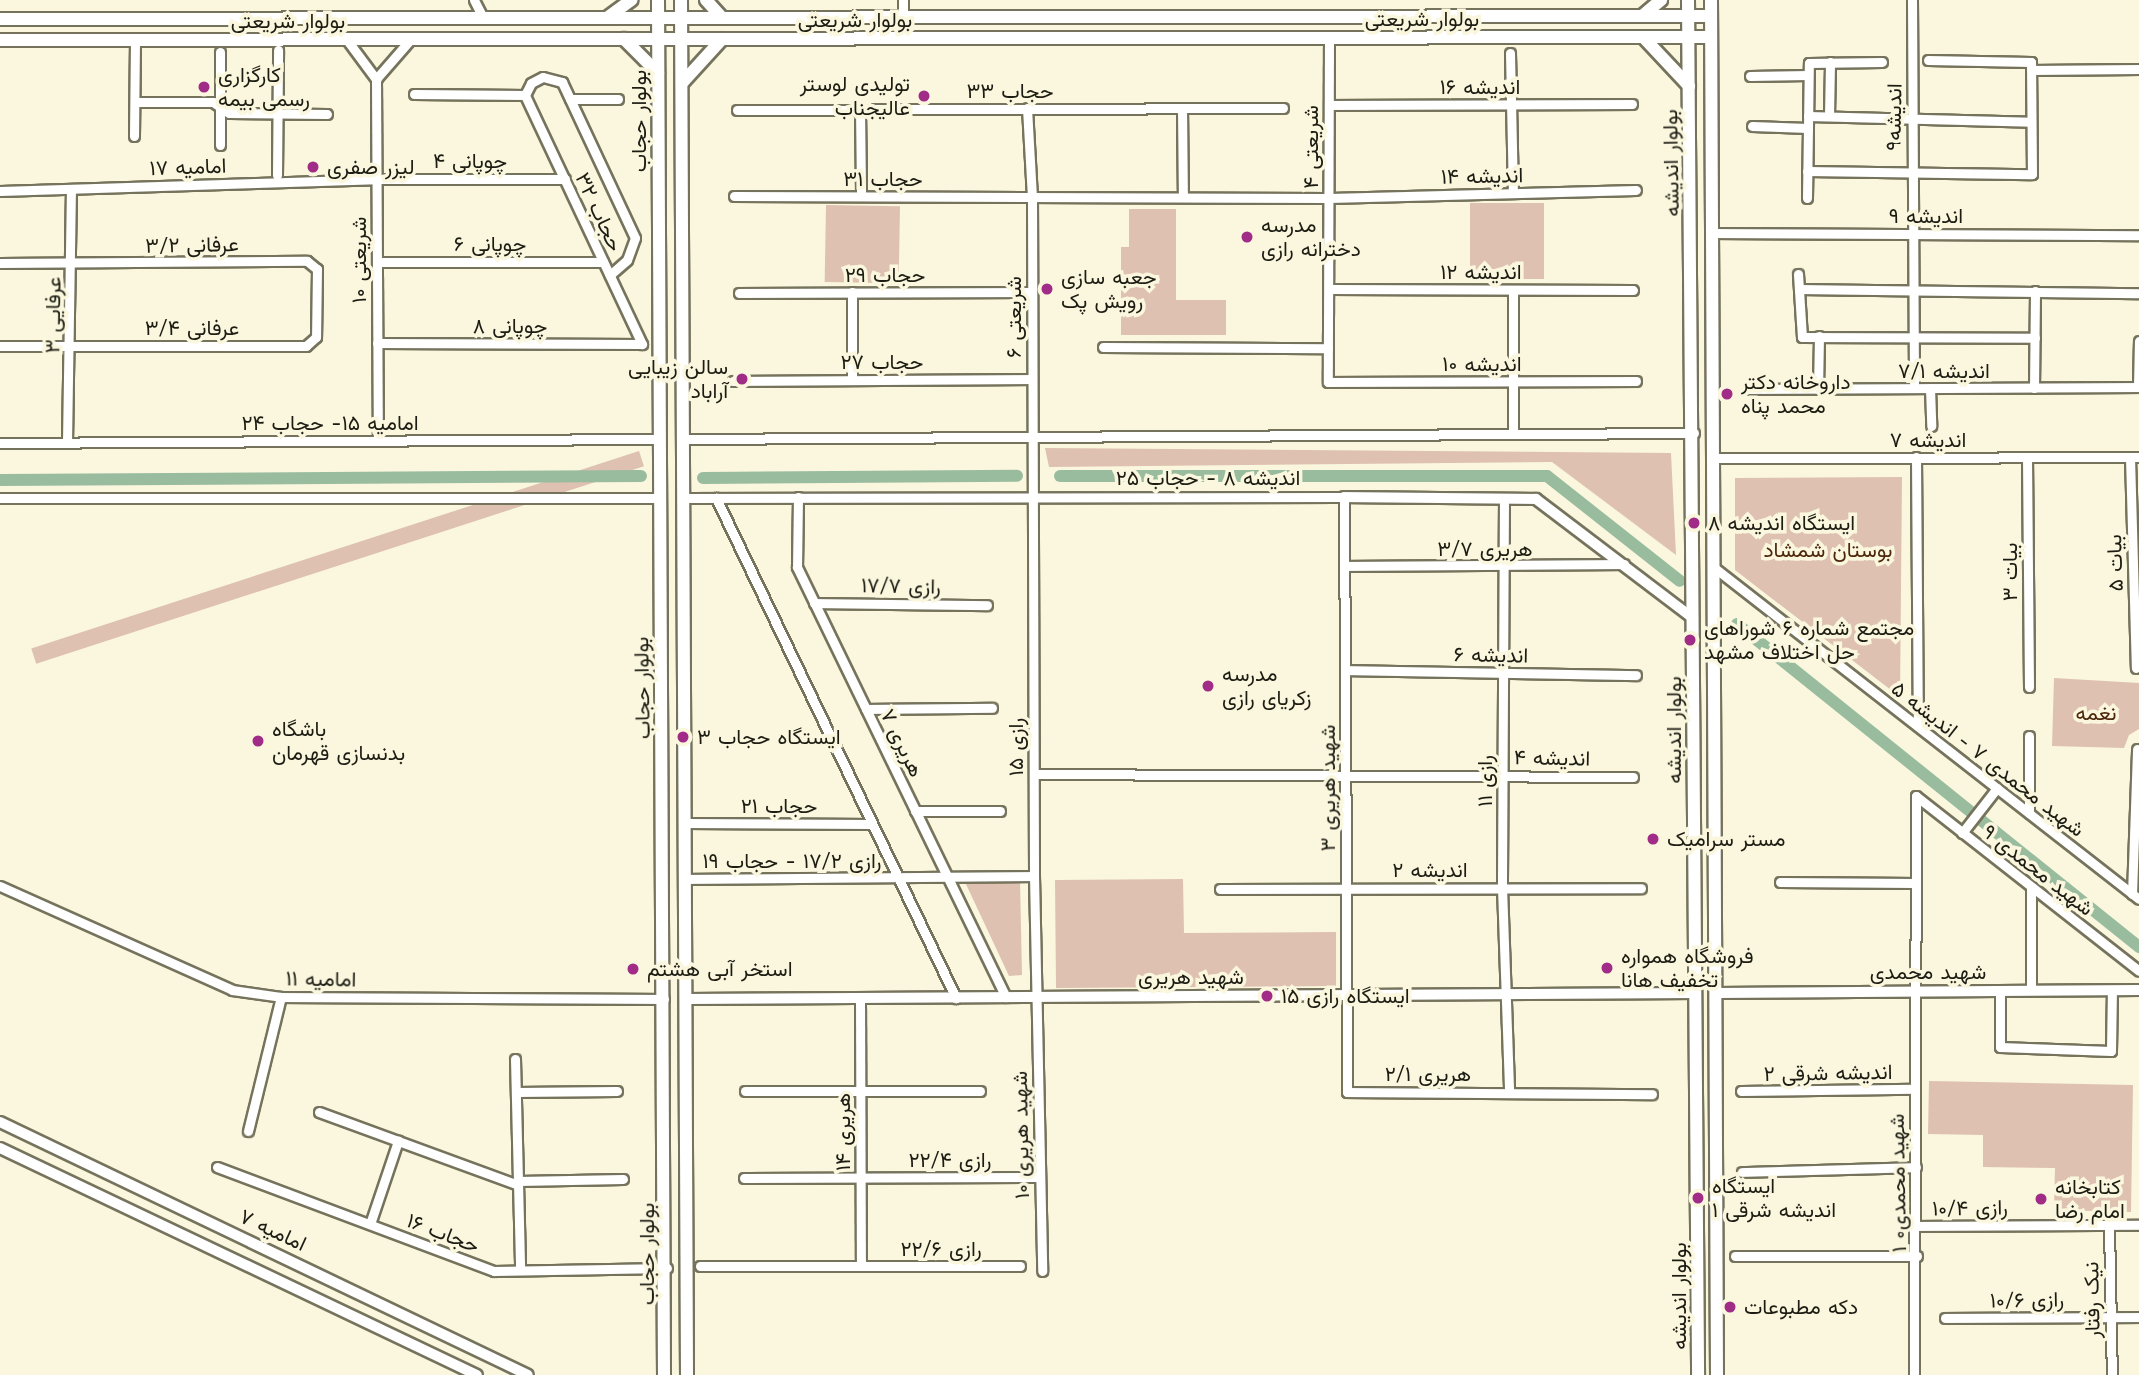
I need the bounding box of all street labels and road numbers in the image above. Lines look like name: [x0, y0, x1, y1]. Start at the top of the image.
street label: بولوار شریعتی: [1365, 6, 1479, 32]
street label: بولوار شریعتی: [798, 7, 912, 33]
street label: بولوار شریعتی: [231, 8, 345, 34]
street label: بولوار حجاب: [626, 70, 652, 172]
street label: اندیشه ۱۶: [1440, 74, 1520, 100]
street label: حجاب ۳۳: [966, 78, 1054, 104]
street label: اندیشه۹: [1881, 83, 1907, 151]
street label: شریعتی ۴: [1298, 105, 1324, 189]
street label: بولوار اندیشه: [1657, 109, 1685, 217]
street label: چوپانی ۴: [433, 148, 507, 174]
street label: امامیه ۱۷: [149, 153, 227, 181]
street label: اندیشه ۱۴: [1441, 163, 1523, 189]
street label: حجاب ۳۱: [843, 166, 923, 192]
street label: حجاب ۳۲: [570, 169, 628, 255]
street label: اندیشه ۹: [1889, 203, 1963, 229]
street label: شریعتی ۱۰: [346, 217, 372, 303]
street label: چوپانی ۶: [454, 231, 526, 257]
street label: عرفانی ۳/۲: [145, 232, 239, 258]
street label: اندیشه ۱۲: [1440, 259, 1522, 285]
street label: حجاب ۲۹: [845, 262, 925, 288]
street label: عرفایی ۳: [40, 276, 66, 354]
street label: شریعتی ۶: [1001, 276, 1027, 358]
street label: چوپانی ۸: [473, 313, 547, 339]
street label: عرفانی ۳/۴: [145, 315, 239, 341]
street label: حجاب ۲۷: [841, 349, 923, 375]
street label: اندیشه ۱۰: [1442, 351, 1522, 377]
street label: اندیشه ۷/۱: [1898, 358, 1990, 384]
street label: امامیه ۱۵- حجاب ۲۴: [241, 410, 419, 436]
street label: اندیشه ۷: [1890, 427, 1966, 453]
street label: اندیشه ۸ - حجاب ۲۵: [1116, 465, 1300, 491]
street label: بیات ۵: [2101, 534, 2129, 592]
street label: هریری ۳/۷: [1437, 536, 1533, 562]
street label: بیات ۳: [1997, 543, 2023, 601]
street label: رازی ۱۷/۷: [861, 573, 941, 599]
street label: بولوار حجاب: [629, 637, 655, 739]
street label: اندیشه ۶: [1454, 642, 1528, 668]
street label: بولوار اندیشه: [1661, 676, 1687, 784]
street label: شهید محمدی ۷ - اندیشه ۵: [1887, 676, 2089, 842]
street label: هریری ۷: [875, 705, 929, 781]
street label: رازی ۱۵: [1003, 718, 1029, 776]
street label: شهید هریری ۳: [1315, 725, 1341, 851]
street label: اندیشه ۴: [1514, 745, 1590, 771]
street label: رازی ۱۱: [1472, 755, 1498, 807]
street label: حجاب ۲۱: [741, 793, 817, 819]
street label: شهید محمدی ۹: [1978, 819, 2098, 921]
street label: رازی ۱۷/۲ - حجاب ۱۹: [702, 848, 882, 874]
street label: اندیشه ۲: [1392, 857, 1468, 883]
street label: شهید محمدی: [1870, 959, 1986, 985]
street label: شهید هریری: [1138, 964, 1244, 990]
street label: امامیه ۱۱: [286, 966, 356, 992]
street label: اندیشه شرقی ۲: [1763, 1059, 1893, 1087]
street label: هریری ۲/۱: [1385, 1061, 1471, 1087]
street label: شهید هریری ۱۰: [1007, 1071, 1035, 1199]
street label: هریری ۱۴: [830, 1093, 856, 1171]
street label: شهید محمدی۰ ۱: [1884, 1114, 1912, 1252]
street label: رازی ۲۲/۴: [909, 1147, 991, 1173]
street label: رازی ۱۰/۴: [1932, 1195, 2008, 1221]
street label: بولوار حجاب: [634, 1203, 660, 1305]
street label: امامیه ۷: [236, 1204, 310, 1256]
street label: حجاب ۱۶: [403, 1208, 483, 1258]
street label: رازی ۲۲/۶: [900, 1236, 982, 1262]
street label: بولوار اندیشه: [1666, 1242, 1692, 1350]
street label: نیک رفتار: [2079, 1261, 2105, 1339]
street label: رازی ۱۰/۶: [1990, 1287, 2064, 1313]

